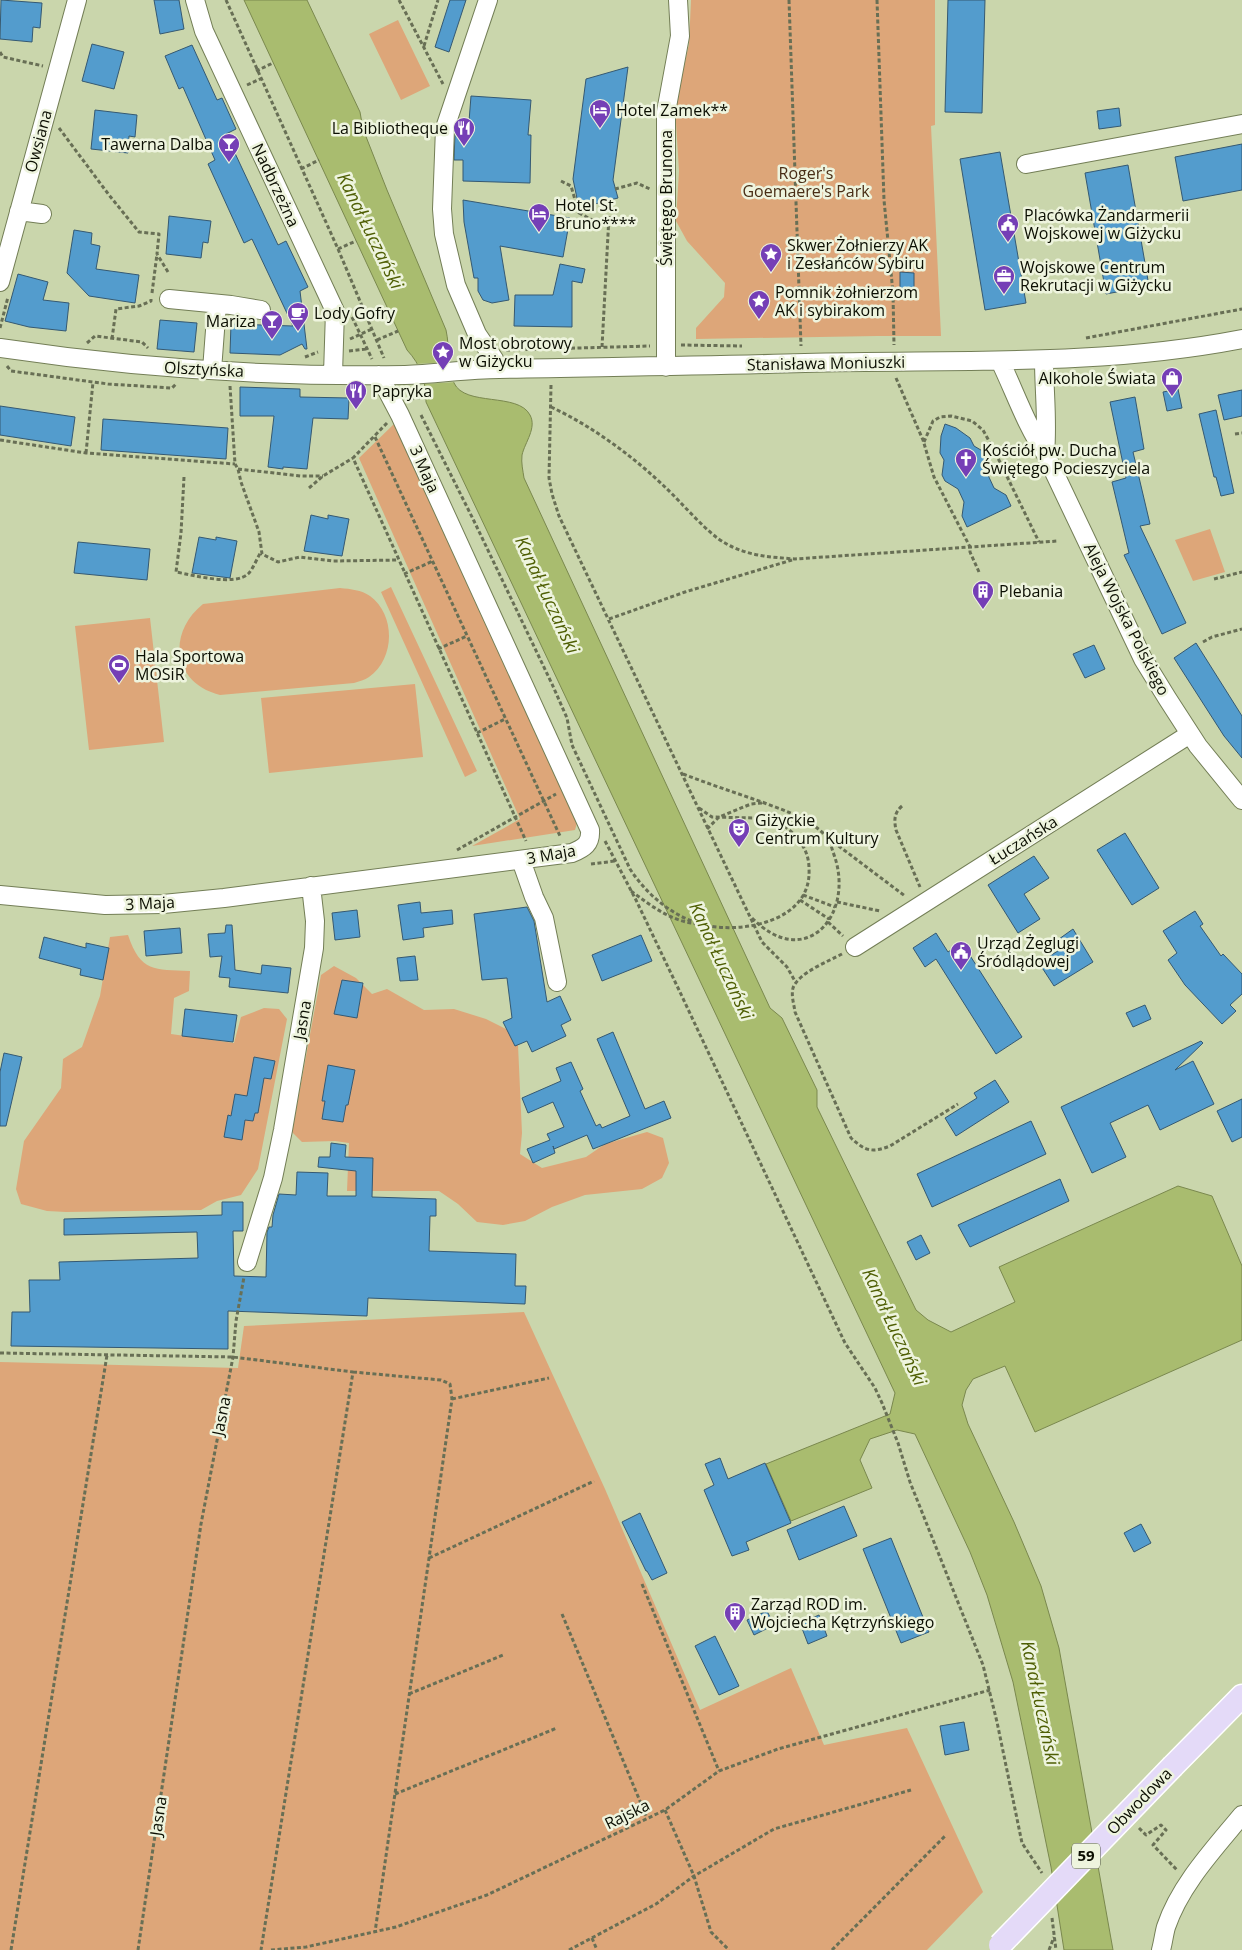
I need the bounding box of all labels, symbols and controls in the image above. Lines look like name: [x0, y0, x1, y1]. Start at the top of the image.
hotel icon: Hotel Zamek**: [588, 98, 612, 129]
place label: Hotel Zamek**: [616, 99, 728, 121]
street label: Owsiana: [19, 107, 57, 175]
restaurant icon: La Bibliotheque: [452, 116, 476, 147]
place label: La Bibliotheque: [332, 117, 448, 139]
street label: Świętego Brunona: [655, 130, 677, 266]
bar icon: Tawerna Dalba: [217, 132, 241, 163]
place label: Tawerna Dalba: [101, 133, 213, 155]
street label: Nadbrzeżna: [247, 140, 305, 230]
park label: Roger's Goemaere's Park: [742, 162, 870, 202]
water label: Kanał Łuczański: [332, 168, 410, 293]
place label: Hotel St. Bruno****: [555, 194, 637, 234]
hotel icon: Hotel St. Bruno****: [527, 202, 551, 233]
place label: Placówka Żandarmerii Wojskowej w Giżycku: [1024, 204, 1189, 244]
public building icon: Placówka Żandarmerii Wojskowej w Giżycku: [996, 212, 1020, 243]
place label: Skwer Żołnierzy AK i Zesłańców Sybiru: [787, 234, 928, 274]
place icon: Skwer Żołnierzy AK i Zesłańców Sybiru: [759, 242, 783, 273]
place label: Wojskowe Centrum Rekrutacji w Giżycku: [1020, 256, 1172, 296]
office icon: Wojskowe Centrum Rekrutacji w Giżycku: [992, 264, 1016, 295]
place label: Pomnik żołnierzom AK i sybirakom: [775, 281, 918, 321]
place icon: Pomnik żołnierzom AK i sybirakom: [747, 289, 771, 320]
cafe icon: Lody Gofry: [286, 301, 310, 332]
place label: Lody Gofry: [314, 302, 396, 324]
bar icon: Mariza: [260, 309, 284, 340]
place label: Mariza: [206, 310, 256, 332]
place label: Most obrotowy w Giżycku: [459, 332, 573, 372]
place icon: Most obrotowy w Giżycku: [431, 340, 455, 371]
street label: Stanisława Moniuszki: [747, 351, 905, 375]
street label: Olsztyńska: [163, 356, 245, 382]
shop icon: Alkohole Świata: [1160, 366, 1184, 397]
place label: Alkohole Świata: [1039, 367, 1156, 389]
restaurant icon: Papryka: [344, 379, 368, 410]
place label: Papryka: [372, 380, 432, 402]
place label: Kościół pw. Ducha Świętego Pocieszyciela: [982, 439, 1150, 479]
street label: 3 Maja: [405, 442, 445, 496]
church icon: Kościół pw. Ducha Świętego Pocieszyciela: [954, 447, 978, 478]
water label: Kanał Łuczański: [510, 532, 586, 658]
street label: Aleja Wojska Polskiego: [1079, 539, 1175, 699]
building icon: Plebania: [971, 579, 995, 610]
place label: Plebania: [999, 580, 1063, 602]
place label: Hala Sportowa MOSiR: [135, 645, 244, 685]
sports icon: Hala Sportowa MOSiR: [107, 653, 131, 684]
place label: Giżyckie Centrum Kultury: [755, 809, 880, 849]
street label: Łuczańska: [985, 810, 1061, 870]
theatre icon: Giżyckie Centrum Kultury: [727, 817, 751, 848]
street label: 3 Maja: [525, 839, 577, 869]
street label: 3 Maja: [125, 891, 175, 915]
water label: Kanał Łuczański: [684, 898, 760, 1024]
place label: Urząd Żeglugi Śródlądowej: [977, 932, 1079, 972]
public building icon: Urząd Żeglugi Śródlądowej: [949, 940, 973, 971]
street label: Jasna: [287, 999, 316, 1043]
water label: Kanał Łuczański: [857, 1264, 933, 1390]
street label: Jasna: [206, 1395, 236, 1439]
place label: Zarząd ROD im. Wojciecha Kętrzyńskiego: [751, 1593, 934, 1633]
building icon: Zarząd ROD im. Wojciecha Kętrzyńskiego: [723, 1601, 747, 1632]
water label: Kanał Łuczański: [1016, 1638, 1066, 1768]
street label: Obwodowa: [1102, 1763, 1176, 1839]
street label: Rajska: [601, 1794, 653, 1834]
street label: Jasna: [144, 1795, 172, 1839]
road number: 59: [1072, 1844, 1100, 1868]

